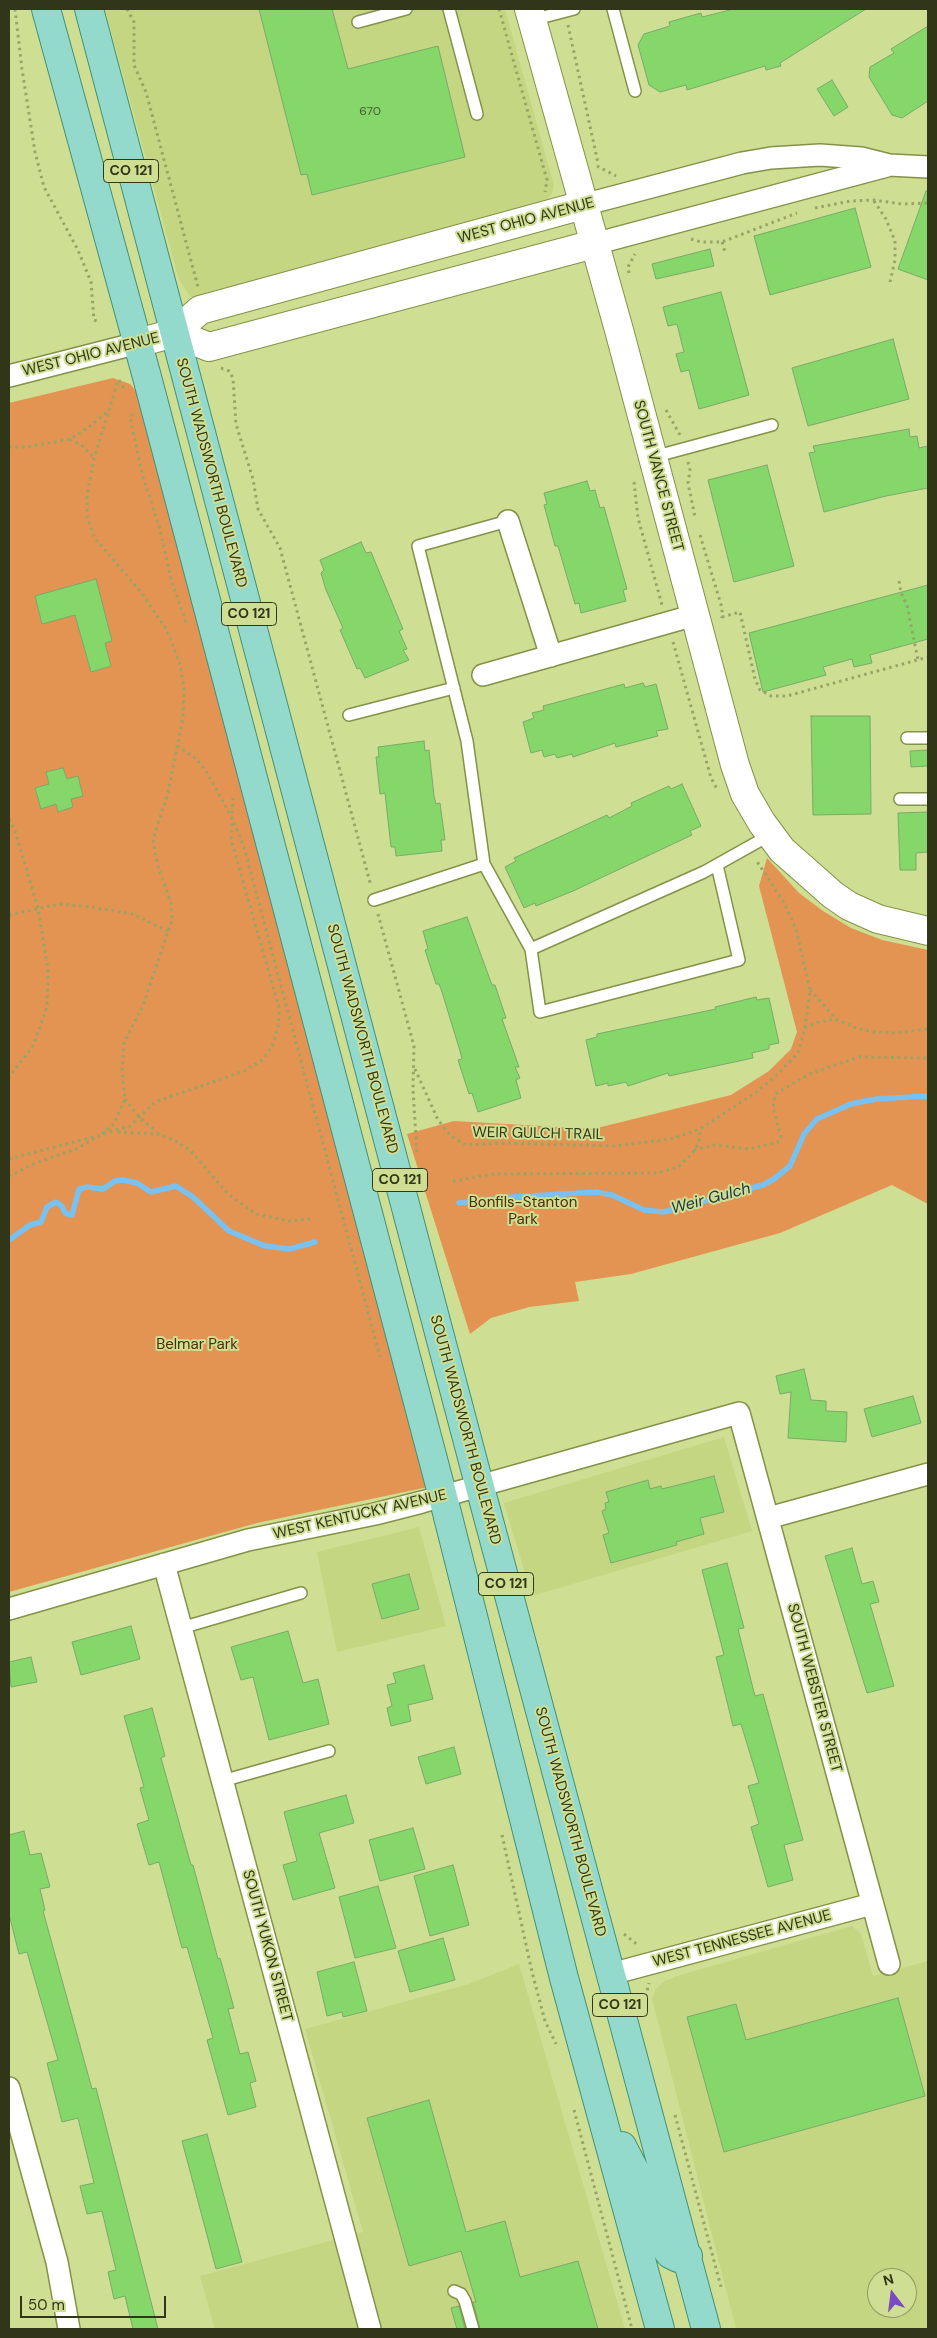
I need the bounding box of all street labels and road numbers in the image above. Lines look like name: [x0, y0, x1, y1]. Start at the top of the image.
road number: CO 121: [104, 160, 158, 182]
street label: WEST OHIO AVENUE: [456, 194, 596, 248]
street label: WEST OHIO AVENUE: [21, 329, 161, 381]
street label: SOUTH WADSWORTH BOULEVARD: [172, 356, 250, 590]
street label: SOUTH VANCE STREET: [629, 398, 687, 554]
road number: CO 121: [222, 602, 276, 626]
street label: SOUTH WADSWORTH BOULEVARD: [323, 922, 401, 1156]
street label: WEIR GULCH TRAIL: [472, 1124, 604, 1144]
road number: CO 121: [372, 1168, 428, 1192]
street label: SOUTH WADSWORTH BOULEVARD: [426, 1313, 504, 1547]
street label: WEST KENTUCKY AVENUE: [271, 1486, 449, 1544]
road number: CO 121: [478, 1572, 534, 1596]
street label: SOUTH WEBSTER STREET: [783, 1602, 845, 1774]
street label: SOUTH WADSWORTH BOULEVARD: [531, 1705, 609, 1939]
street label: SOUTH YUKON STREET: [238, 1868, 296, 2024]
street label: WEST TENNESSEE AVENUE: [651, 1907, 833, 1971]
road number: CO 121: [592, 1994, 648, 2016]

